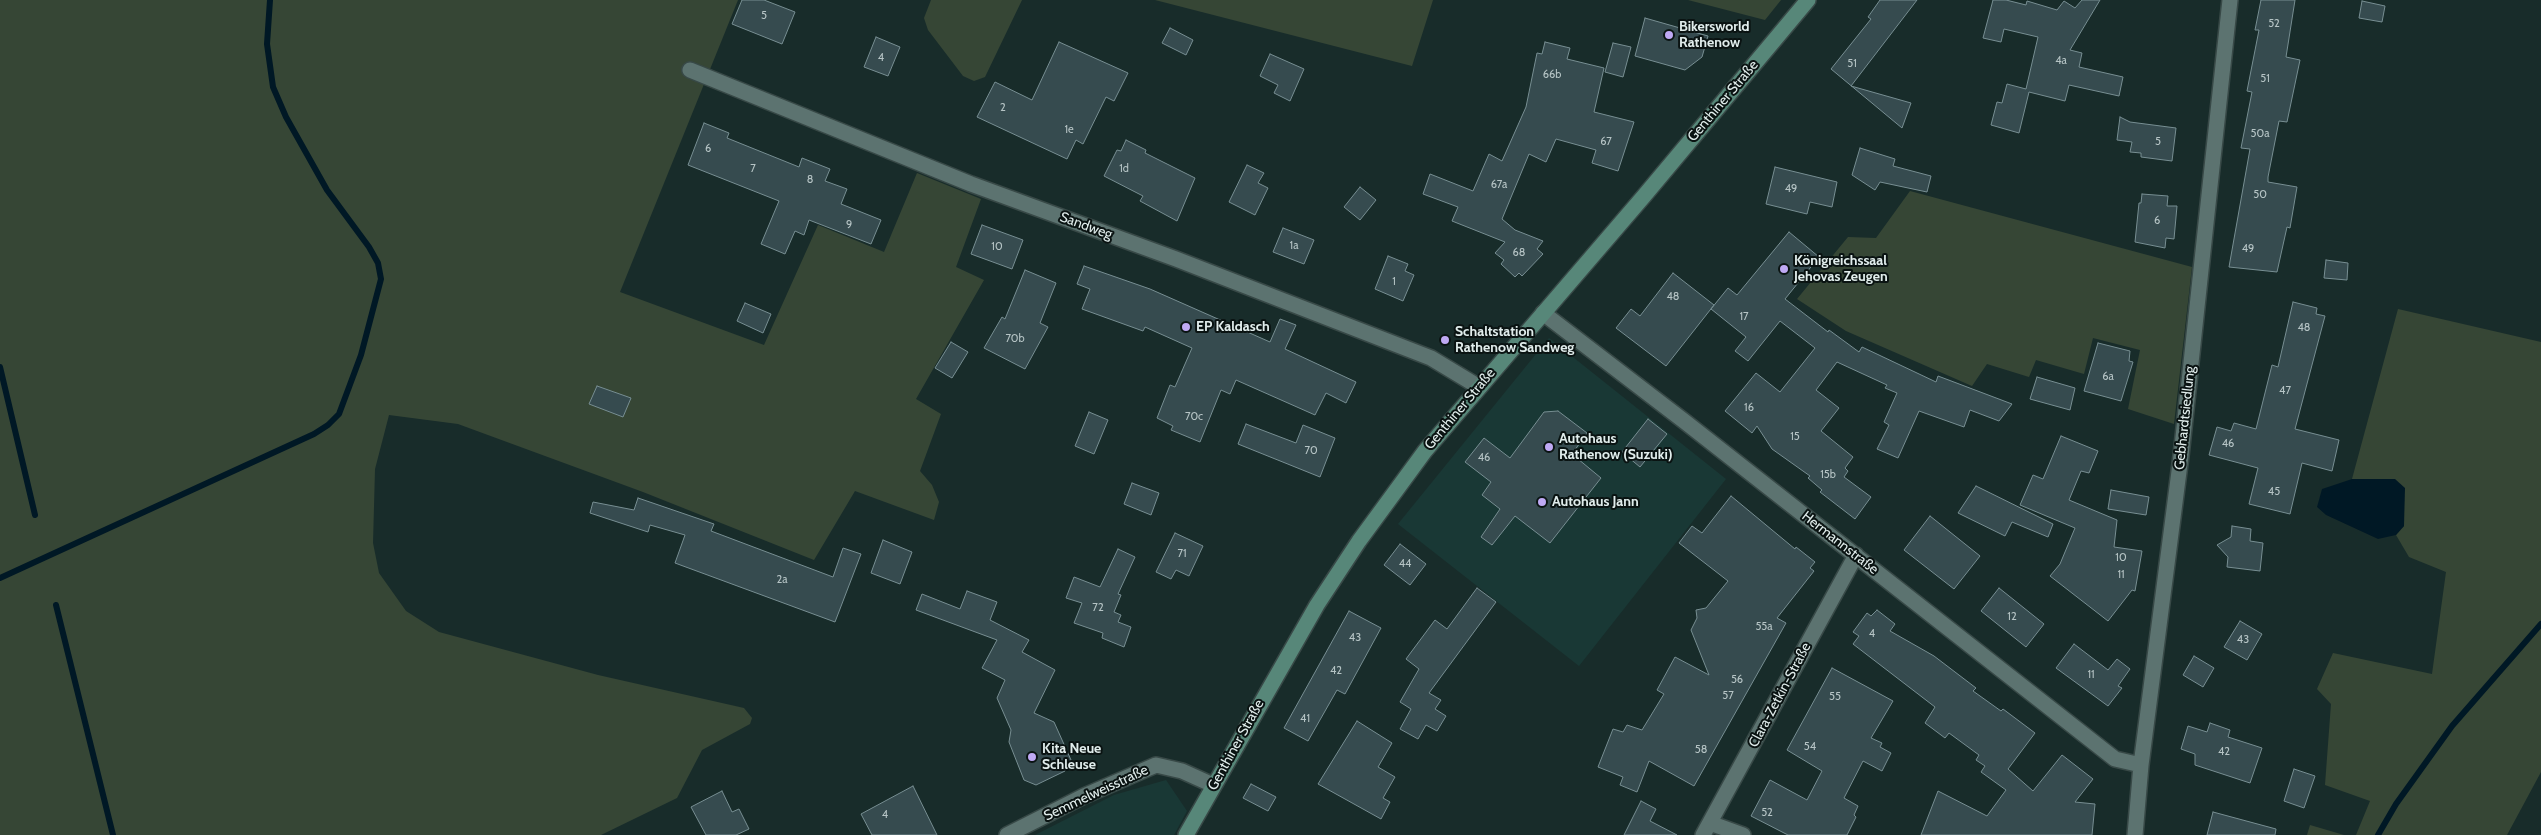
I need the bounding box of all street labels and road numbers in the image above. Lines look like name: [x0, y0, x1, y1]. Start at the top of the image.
street label: Genthiner Straße: [1684, 57, 1762, 145]
street label: Sandweg: [1057, 209, 1115, 243]
street label: Genthiner Straße: [1421, 365, 1499, 453]
street label: Gebhardtsiedlung: [2171, 365, 2199, 471]
street label: Hermannstraße: [1798, 508, 1882, 578]
street label: Clara-Zetkin-Straße: [1745, 640, 1815, 750]
street label: Genthiner Straße: [1204, 697, 1268, 793]
street label: Semmelweisstraße: [1041, 761, 1151, 825]

